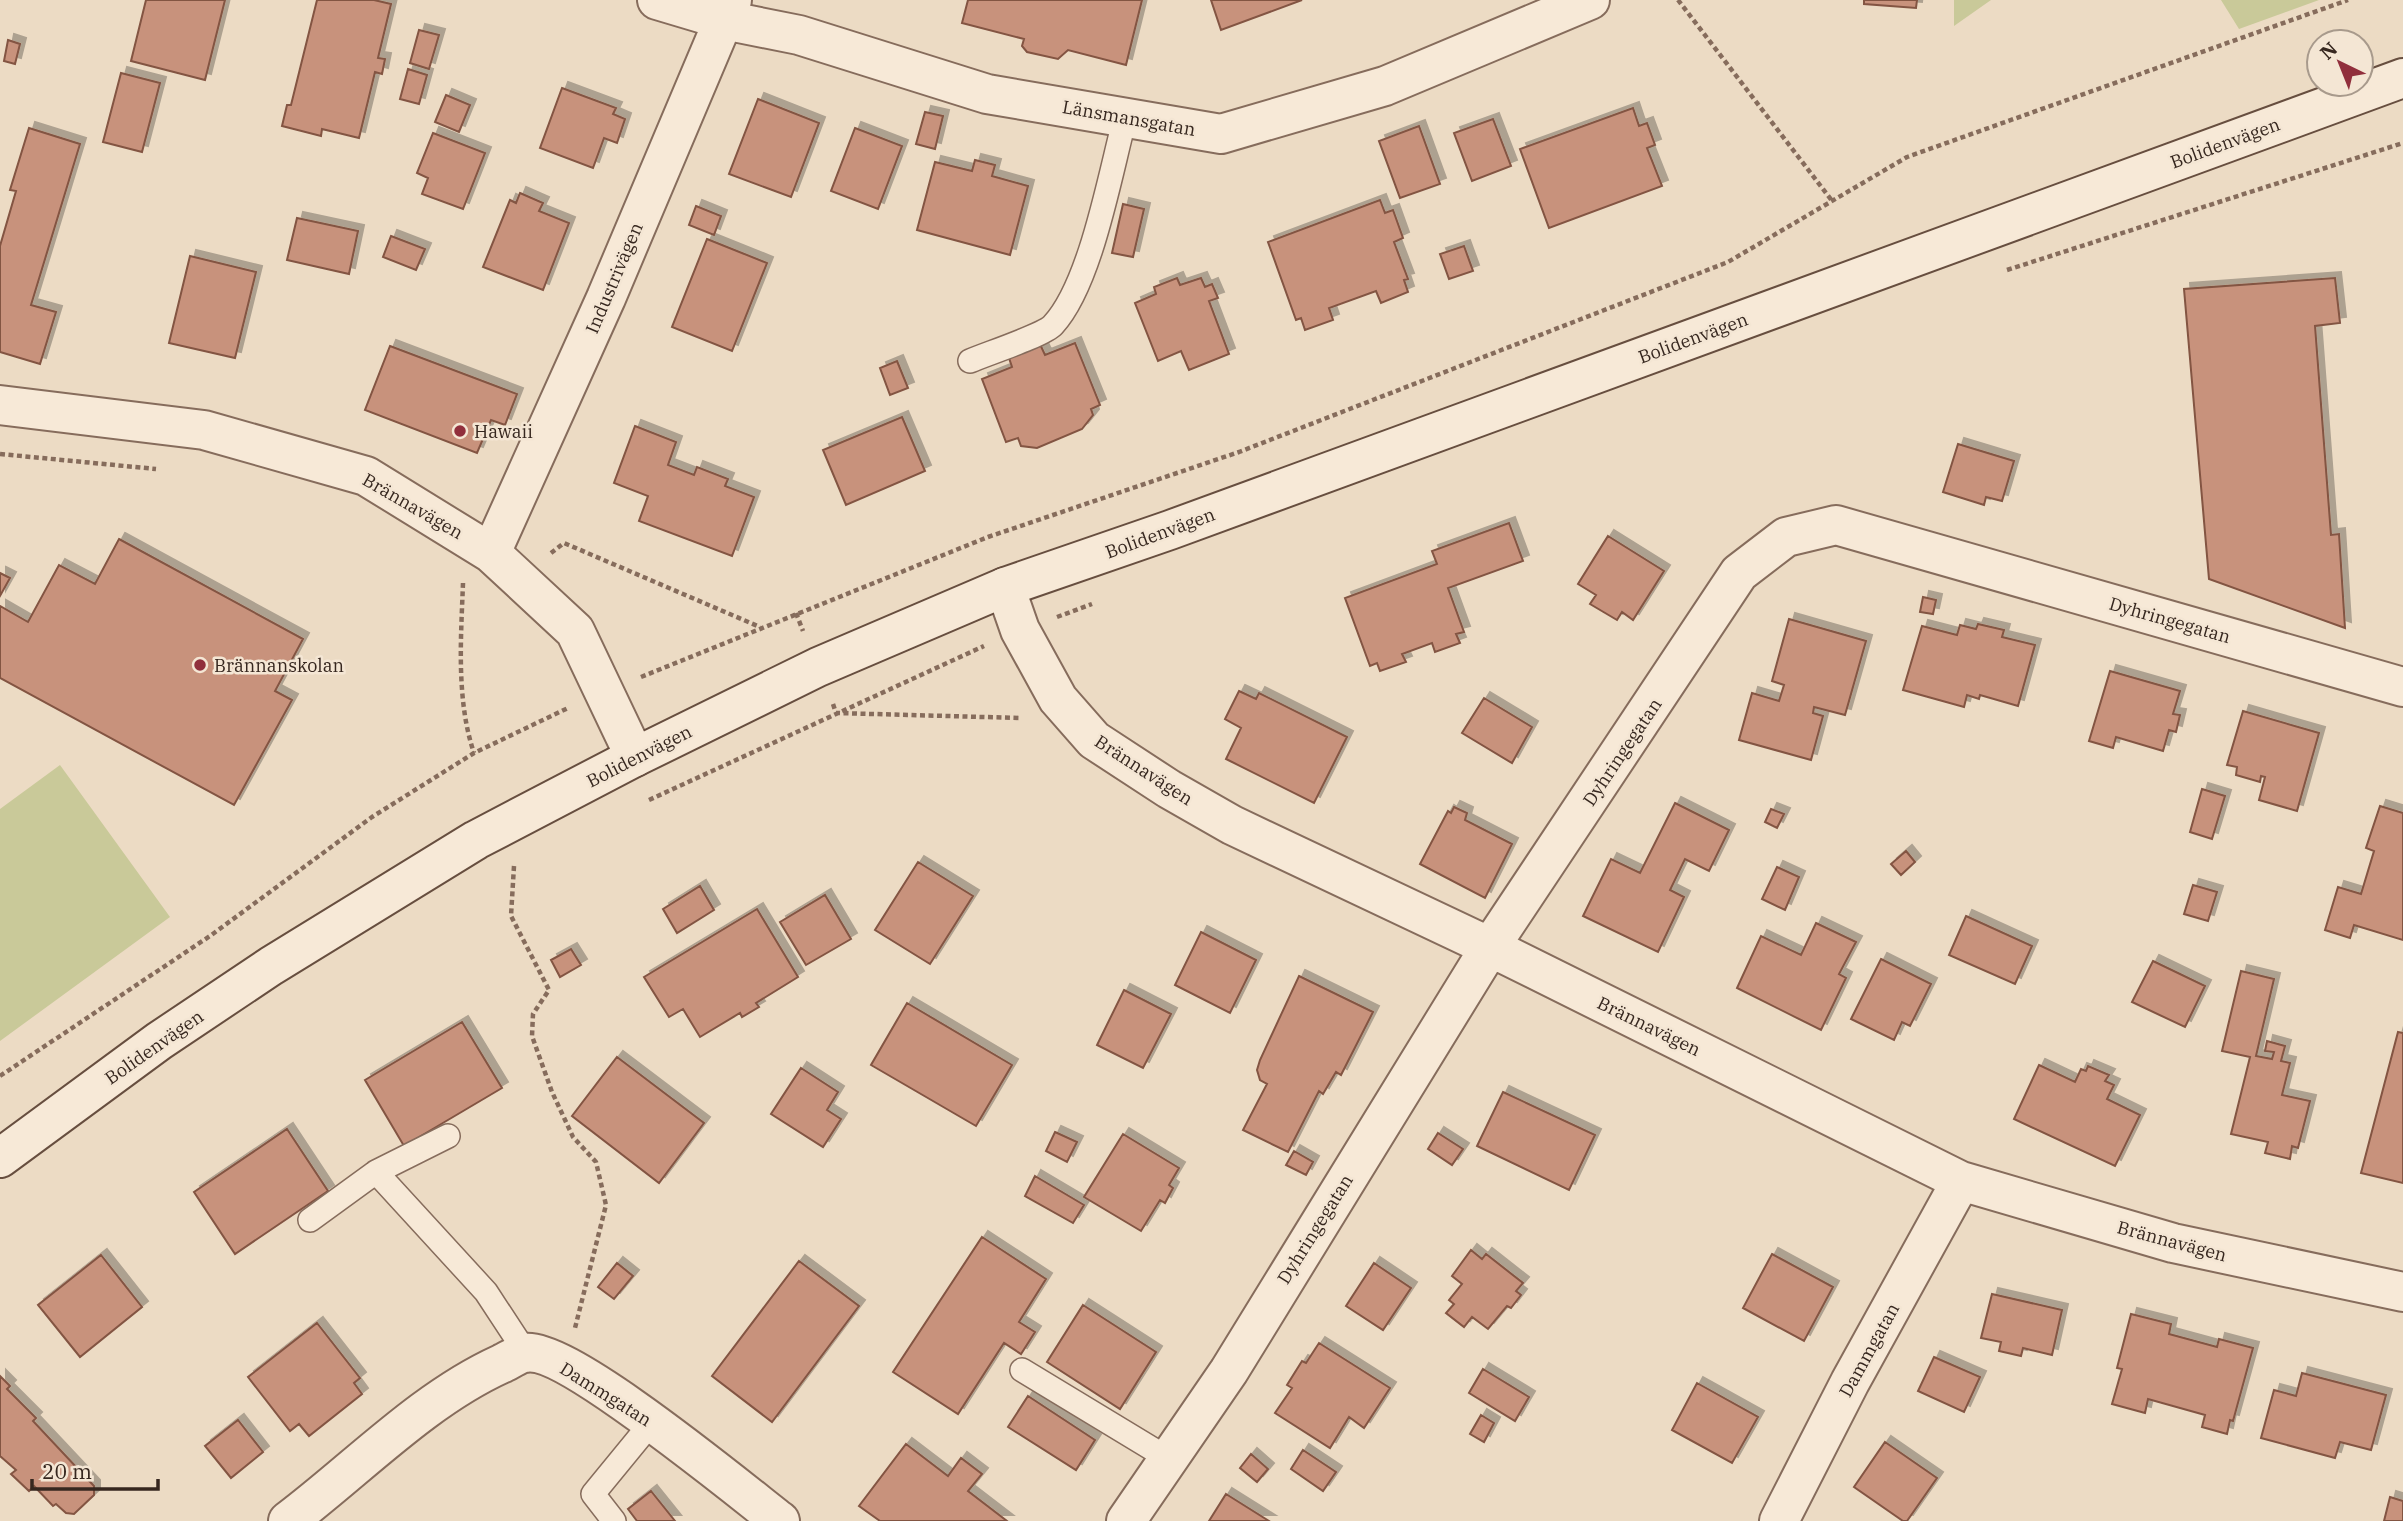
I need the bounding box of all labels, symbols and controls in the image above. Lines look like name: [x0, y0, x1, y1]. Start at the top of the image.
north arrow: [2305, 28, 2375, 98]
text: N: [2315, 37, 2342, 64]
street label: Länsmansgatan: [1061, 95, 1197, 141]
street label: Bolidenvägen: [2167, 113, 2283, 173]
street label: Industrivägen: [580, 219, 648, 337]
street label: Bolidenvägen: [1635, 308, 1751, 368]
place label: Hawaii: [474, 420, 533, 443]
marker: Hawaii: [452, 423, 468, 439]
street label: Brännavägen: [359, 468, 467, 544]
street label: Bolidenvägen: [1102, 503, 1218, 563]
street label: Dyhringegatan: [2107, 592, 2233, 648]
place label: Brännanskolan: [214, 654, 344, 677]
marker: Brännanskolan: [192, 657, 208, 673]
street label: Dyhringegatan: [1577, 694, 1667, 810]
street label: Bolidenvägen: [583, 720, 695, 792]
street label: Brännavägen: [1091, 730, 1197, 810]
street label: Brännavägen: [1593, 991, 1705, 1061]
street label: Bolidenvägen: [100, 1005, 208, 1089]
street label: Dyhringegatan: [1272, 1170, 1358, 1288]
street label: Brännavägen: [2115, 1215, 2229, 1267]
street label: Dammgatan: [1834, 1299, 1904, 1401]
street label: Dammgatan: [556, 1357, 656, 1431]
scale bar: [32, 1448, 158, 1492]
text: 20 m: [42, 1457, 92, 1485]

